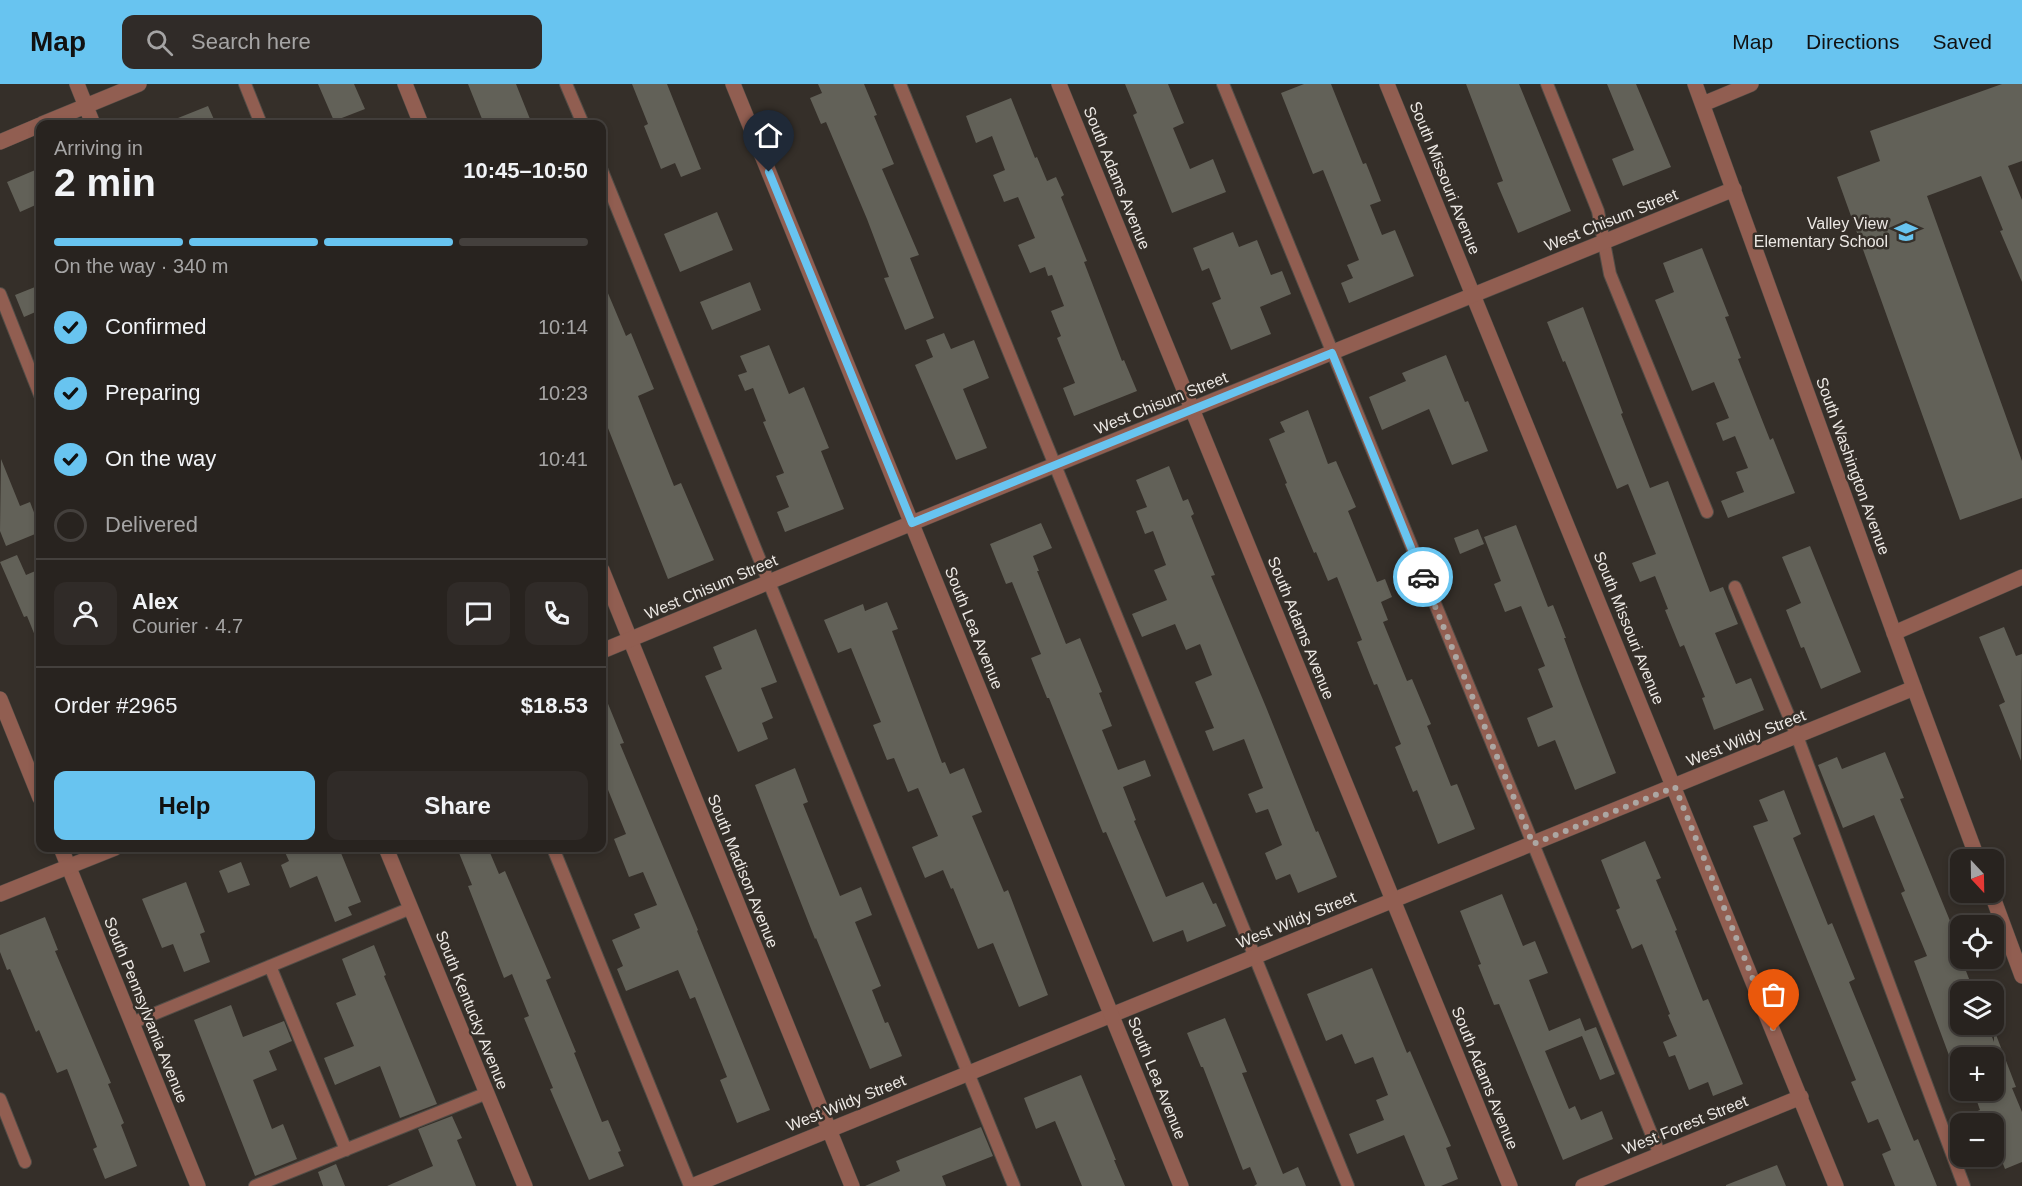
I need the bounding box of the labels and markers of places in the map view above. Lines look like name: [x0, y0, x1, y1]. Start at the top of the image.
pin: [743, 110, 794, 172]
place label: Valley View Elementary School: [1754, 215, 1888, 250]
school or university icon: Valley View Elementary School: [1893, 219, 1919, 245]
pin: [1748, 969, 1799, 1031]

